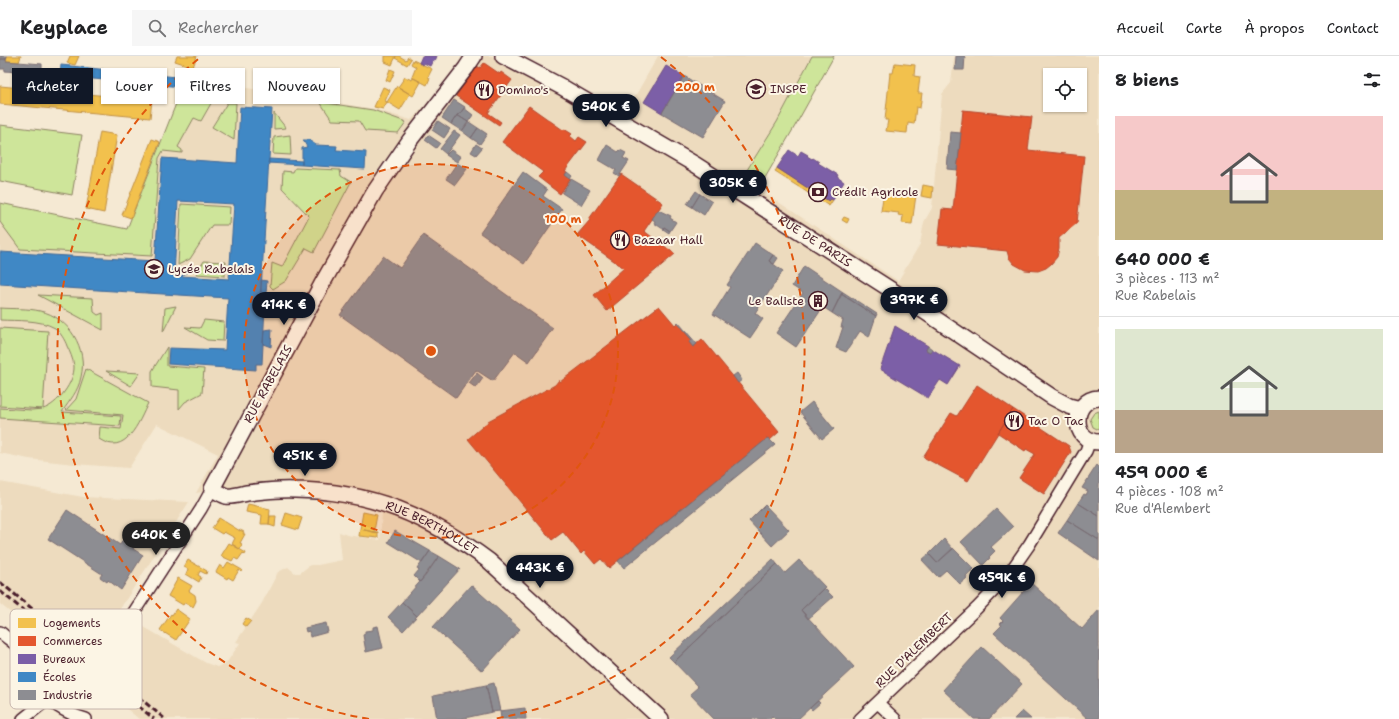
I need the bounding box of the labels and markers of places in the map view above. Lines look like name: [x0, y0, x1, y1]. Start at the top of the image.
school or university icon: INSPE: [745, 78, 767, 100]
restaurant icon: Domino's: [473, 79, 495, 101]
place label: INSPE: [770, 81, 807, 97]
place label: Domino's: [498, 82, 549, 98]
pin: 540K €: [573, 94, 639, 128]
pin: 305K €: [700, 170, 766, 204]
bank icon: Crédit Agricole: [807, 181, 829, 203]
place label: Crédit Agricole: [832, 184, 919, 200]
restaurant icon: Bazaar Hall: [609, 229, 631, 251]
place label: Bazaar Hall: [634, 232, 703, 248]
school or university icon: Lycée Rabelais: [143, 258, 165, 280]
place label: Lycée Rabelais: [168, 261, 254, 277]
pin: 397K €: [881, 287, 947, 321]
building icon: Le Baliste: [807, 290, 829, 312]
pin: 414K €: [251, 292, 317, 326]
place label: Le Baliste: [748, 293, 804, 309]
centre of rings: [424, 344, 438, 358]
restaurant icon: Tac O Tac: [1003, 410, 1025, 432]
place label: Tac O Tac: [1028, 413, 1084, 429]
pin: 451K €: [272, 443, 338, 477]
pin: 640K €: [123, 522, 189, 556]
pin: 443K €: [507, 555, 573, 589]
pin: 459K €: [969, 565, 1035, 599]

